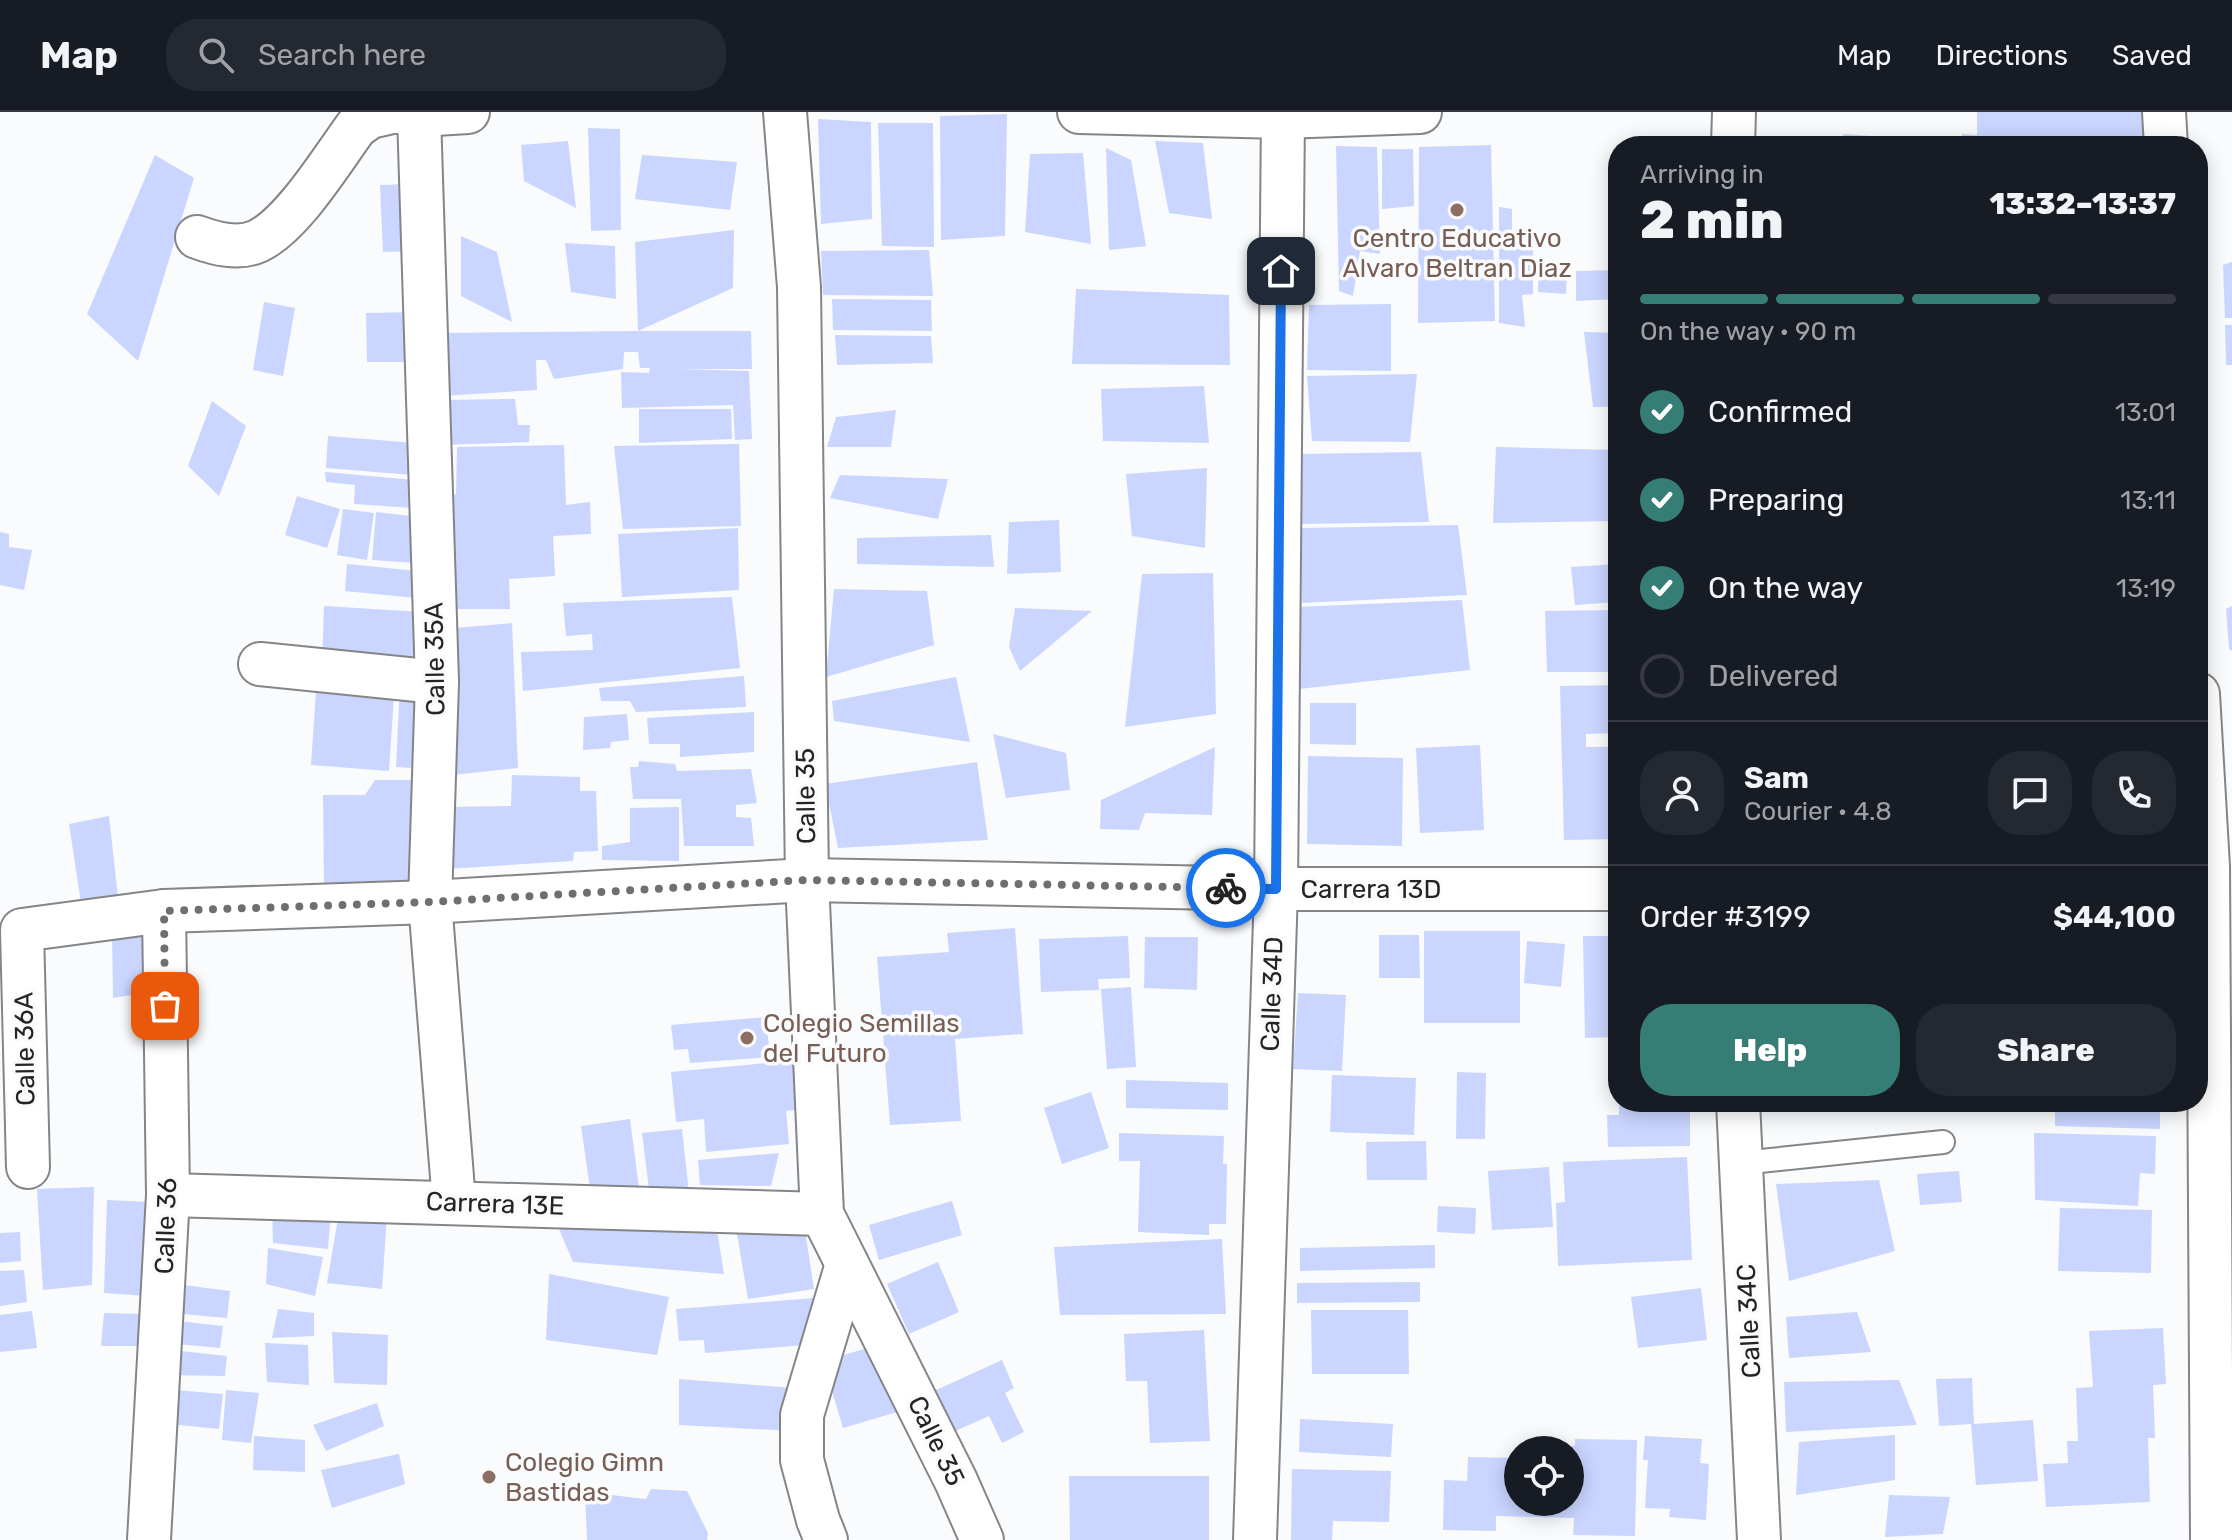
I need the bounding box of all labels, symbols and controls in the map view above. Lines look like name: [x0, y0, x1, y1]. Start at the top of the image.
search box: [166, 19, 726, 91]
text: Map: [40, 32, 118, 78]
icon: search: [194, 33, 238, 77]
text: Search here: [258, 37, 426, 73]
text: Map: [1837, 39, 1891, 72]
text: Directions: [1935, 39, 2068, 72]
text: Saved: [2112, 39, 2192, 72]
text: Arriving in: [1640, 159, 1764, 190]
text: 13:32–13:37: [1990, 186, 2176, 222]
text: 2 min: [1640, 189, 1784, 251]
marker: Centro Educativo Alvaro Beltran Diaz: [1448, 201, 1466, 219]
place label: Centro Educativo Alvaro Beltran Diaz: [1342, 223, 1572, 284]
pin: [1247, 237, 1315, 305]
icon: home: [1259, 249, 1303, 293]
text: On the way · 90 m: [1640, 316, 1856, 347]
icon: check: [1640, 390, 1684, 434]
text: Confirmed: [1708, 394, 1852, 430]
text: 13:01: [2115, 397, 2176, 428]
icon: check: [1640, 478, 1684, 522]
text: Preparing: [1708, 482, 1844, 518]
text: 13:11: [2120, 485, 2176, 516]
icon: check: [1640, 566, 1684, 610]
text: On the way: [1708, 570, 1863, 606]
text: 13:19: [2116, 573, 2176, 604]
street label: Calle 35A: [419, 602, 451, 716]
text: Delivered: [1708, 658, 1839, 694]
street label: Calle 35: [790, 748, 822, 844]
button: person: [1640, 751, 1724, 835]
button: chat: [1988, 751, 2072, 835]
button: phone: [2092, 751, 2176, 835]
text: Sam: [1744, 760, 1809, 796]
text: Courier · 4.8: [1744, 796, 1892, 827]
courier: [1186, 848, 1266, 928]
icon: bike: [1204, 866, 1248, 910]
street label: Carrera 13D: [1301, 874, 1441, 905]
text: Order #3199: [1640, 899, 1811, 935]
text: $44,100: [2053, 899, 2176, 935]
street label: Calle 34D: [1255, 936, 1289, 1052]
pin: [131, 972, 199, 1040]
icon: bag: [143, 984, 187, 1028]
street label: Calle 36A: [9, 992, 41, 1106]
button: Help: [1640, 1004, 1900, 1096]
button: Share: [1916, 1004, 2176, 1096]
place label: Colegio Semillas del Futuro: [763, 1008, 960, 1069]
marker: Colegio Semillas del Futuro: [738, 1029, 756, 1047]
street label: Calle 36: [149, 1177, 183, 1275]
street label: Carrera 13E: [425, 1186, 565, 1222]
street label: Calle 34C: [1731, 1263, 1767, 1379]
street label: Calle 35: [901, 1391, 971, 1491]
map controls: [1504, 1436, 1584, 1516]
button: locate: [1504, 1436, 1584, 1516]
place label: Colegio Gimn Bastidas: [505, 1447, 664, 1508]
marker: Colegio Gimn Bastidas: [480, 1468, 498, 1486]

